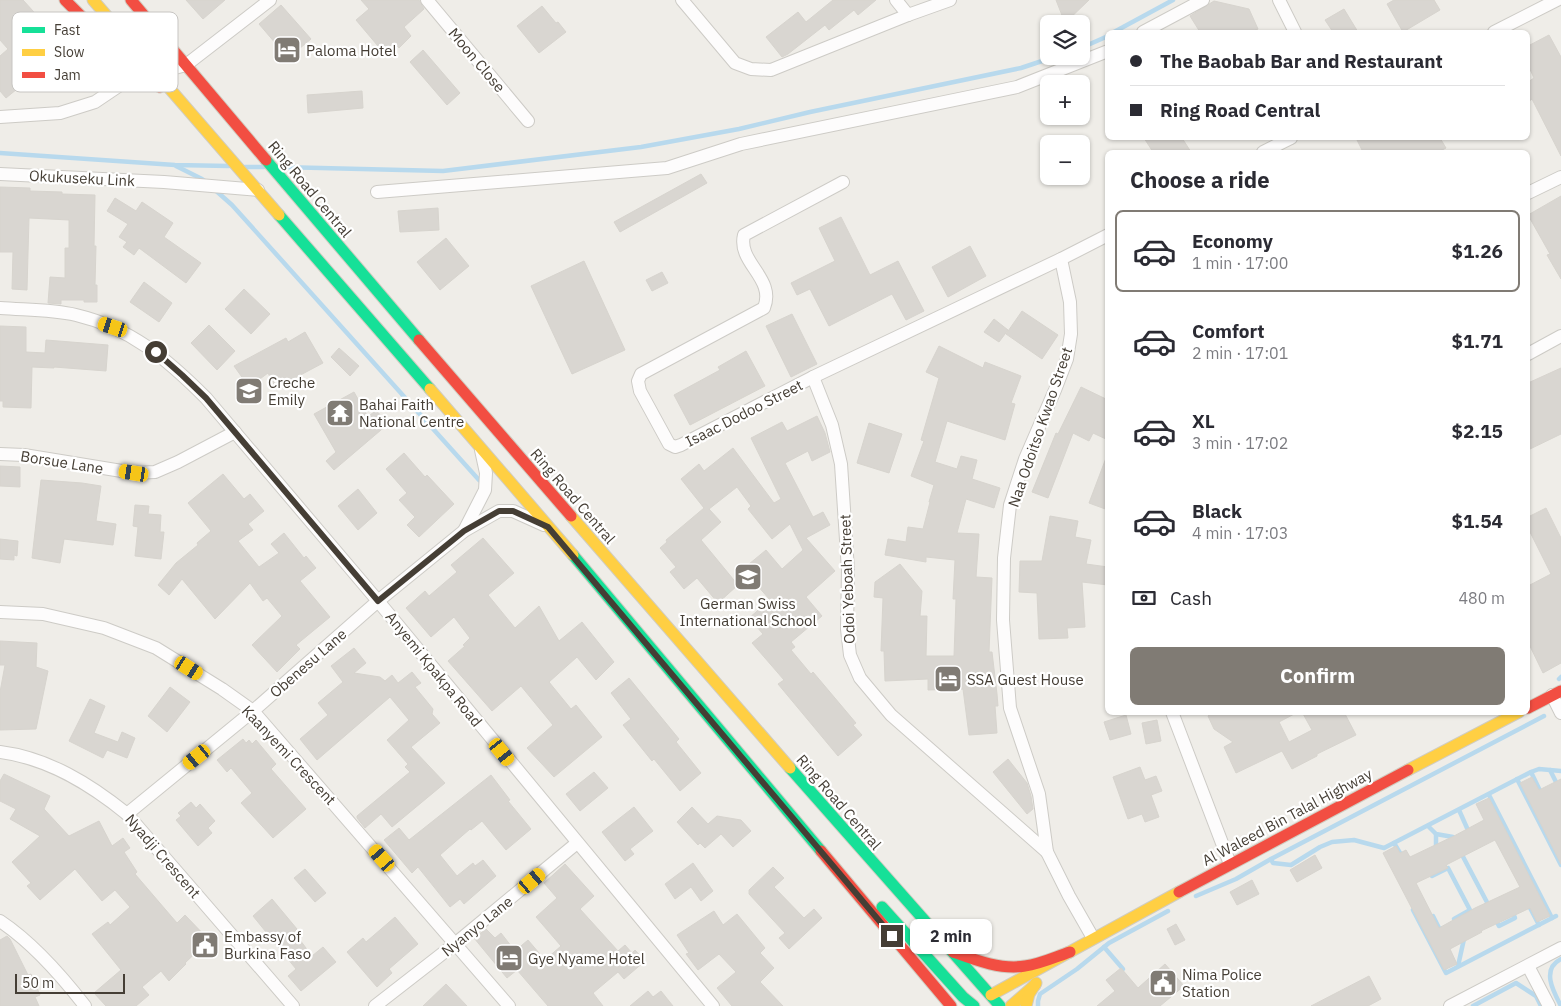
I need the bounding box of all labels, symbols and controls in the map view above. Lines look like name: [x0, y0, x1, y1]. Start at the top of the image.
legend: [12, 12, 178, 92]
map controls: [1040, 15, 1090, 185]
button: layers: [1040, 15, 1090, 65]
text: Fast: [54, 21, 80, 39]
street label: Moon Close: [445, 24, 509, 96]
hotel icon: Paloma Hotel: [272, 35, 302, 65]
place label: Paloma Hotel: [306, 41, 397, 60]
text: Slow: [54, 43, 85, 61]
text: The Baobab Bar and Restaurant: [1160, 49, 1443, 73]
text: Jam: [54, 66, 81, 84]
button: +: [1040, 75, 1090, 125]
text: Ring Road Central: [1160, 98, 1320, 122]
button: −: [1040, 135, 1090, 185]
street label: Ring Road Central: [264, 137, 356, 241]
text: Choose a ride: [1130, 165, 1270, 194]
street label: Okukuseku Link: [28, 166, 136, 190]
icon: car: [1132, 229, 1177, 274]
text: Economy: [1192, 229, 1273, 253]
text: $1.26: [1451, 239, 1503, 263]
text: 1 min · 17:00: [1192, 253, 1288, 273]
car: [96, 315, 129, 339]
icon: car: [1132, 319, 1177, 364]
text: Comfort: [1192, 319, 1265, 343]
text: $1.71: [1451, 329, 1503, 353]
route start: [145, 341, 167, 363]
text: 2 min · 17:01: [1192, 343, 1288, 363]
street label: Naa Odoitso Kwao Street: [1004, 344, 1076, 510]
place label: Creche Emily: [268, 373, 315, 409]
street label: Isaac Dodoo Street: [682, 375, 806, 451]
school or university icon: Creche Emily: [234, 376, 264, 406]
place label: Bahai Faith National Centre: [359, 395, 464, 431]
temple icon: Bahai Faith National Centre: [325, 398, 355, 428]
icon: car: [1132, 409, 1177, 454]
text: XL: [1192, 409, 1215, 433]
text: $2.15: [1451, 419, 1503, 443]
text: 3 min · 17:02: [1192, 433, 1288, 453]
street label: Ring Road Central: [526, 444, 620, 548]
street label: Borsue Lane: [19, 446, 105, 478]
car: [118, 463, 149, 483]
icon: car: [1132, 499, 1177, 544]
text: Black: [1192, 499, 1242, 523]
text: $1.54: [1451, 509, 1503, 533]
street label: Odoi Yeboah Street: [835, 514, 859, 644]
text: 4 min · 17:03: [1192, 523, 1288, 543]
school or university icon: German Swiss International School: [733, 562, 763, 592]
icon: cash: [1130, 584, 1158, 612]
text: Cash: [1170, 586, 1212, 610]
text: 480 m: [1458, 588, 1505, 608]
place label: German Swiss International School: [679, 594, 817, 630]
street label: Anyemi Kpakpa Road: [382, 608, 486, 730]
street label: Obenesu Lane: [266, 624, 350, 702]
button: Confirm: [1130, 647, 1505, 705]
car: [172, 654, 205, 682]
hotel icon: SSA Guest House: [933, 664, 963, 694]
place label: SSA Guest House: [967, 670, 1084, 689]
street label: Kaanyemi Crescent: [238, 701, 340, 809]
car: [486, 736, 517, 768]
car: [180, 742, 213, 772]
street label: Ring Road Central: [792, 750, 886, 854]
street label: Al Waleed Bin Talal Highway: [1199, 764, 1376, 870]
street label: Nyadji Crescent: [121, 810, 205, 902]
car: [366, 842, 397, 874]
car: [515, 866, 548, 896]
street label: Nyanyo Lane: [438, 892, 516, 960]
callout: 2 min: [910, 918, 992, 954]
route end: [881, 925, 903, 947]
text: 2 min: [930, 926, 972, 946]
place label: Embassy of Burkina Faso: [224, 927, 311, 963]
public building icon: Embassy of Burkina Faso: [190, 930, 220, 960]
hotel icon: Gye Nyame Hotel: [494, 943, 524, 973]
place label: Gye Nyame Hotel: [528, 949, 645, 968]
place label: Nima Police Station: [1182, 965, 1262, 1001]
public building icon: Nima Police Station: [1148, 968, 1178, 998]
scale bar: [15, 971, 125, 994]
text: 50 m: [22, 974, 54, 992]

